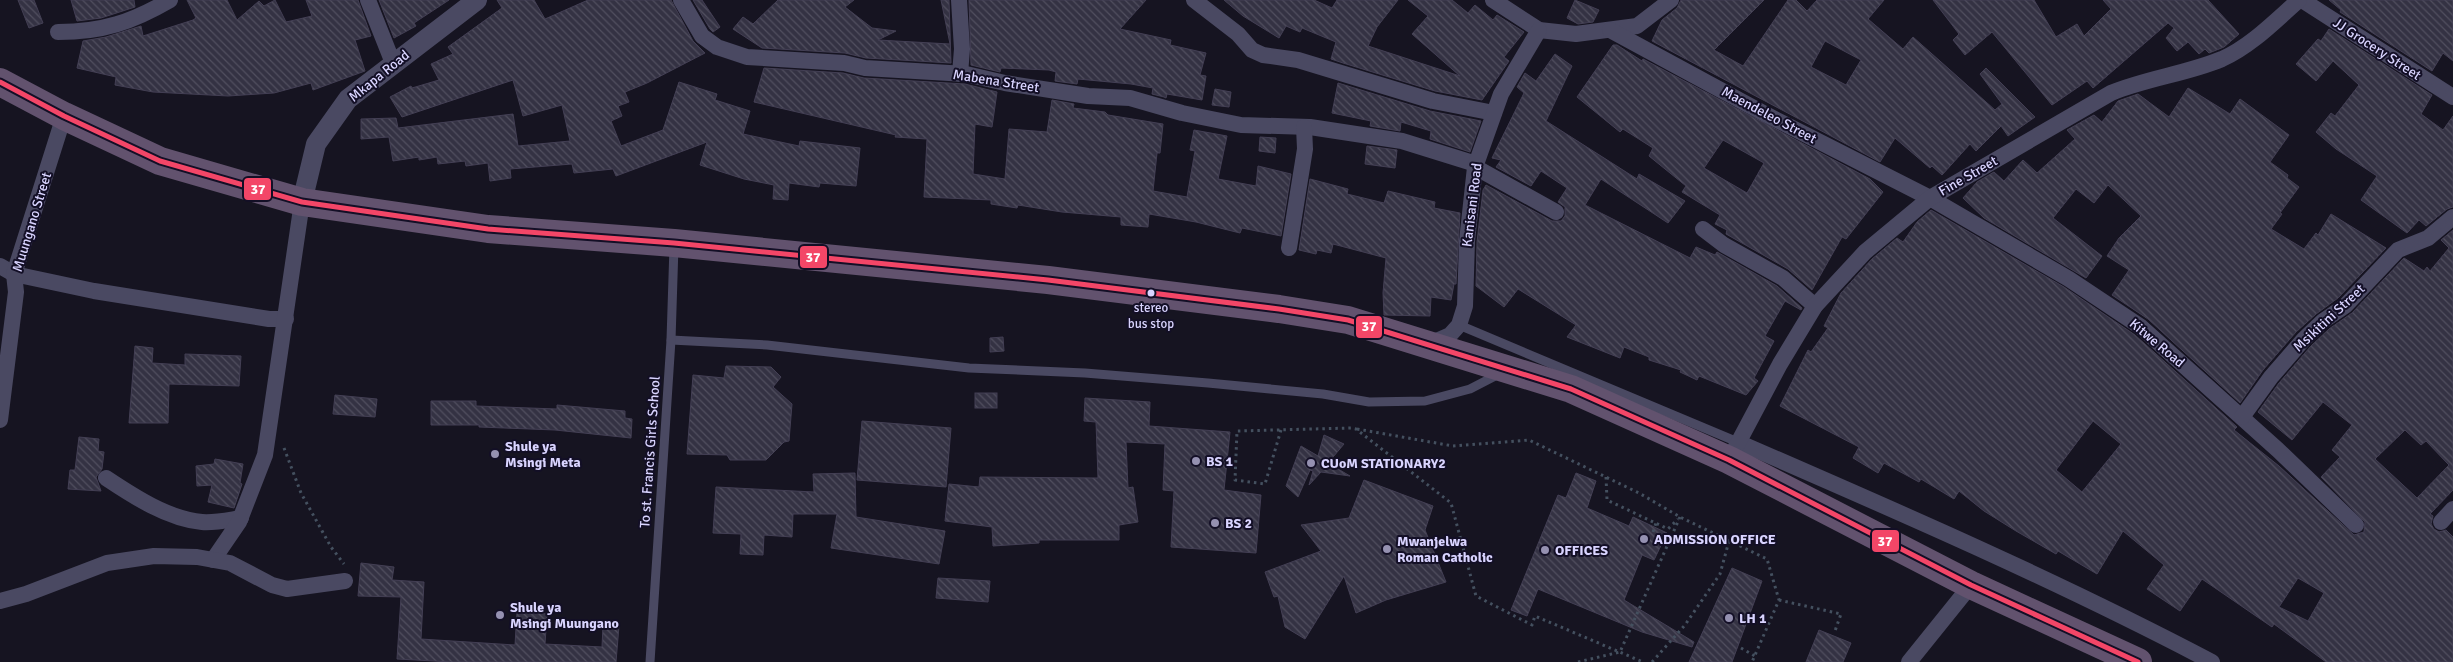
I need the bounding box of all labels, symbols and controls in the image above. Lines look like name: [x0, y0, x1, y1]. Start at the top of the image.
street label: JJ Grocery Street: [2330, 14, 2424, 84]
street label: Mkapa Road: [345, 46, 413, 106]
street label: Mabena Street: [952, 66, 1040, 96]
street label: Maendeleo Street: [1719, 83, 1820, 147]
street label: Fine Street: [1935, 152, 2001, 200]
street label: Kanisani Road: [1458, 162, 1486, 248]
street label: Muungano Street: [9, 170, 55, 274]
line badge: 37: [243, 177, 272, 201]
text: 37: [250, 181, 266, 198]
line badge: 37: [799, 245, 828, 269]
text: 37: [805, 249, 821, 266]
street label: Msikitini Street: [2290, 280, 2368, 355]
marker: stereo bus stop: [1146, 288, 1156, 298]
place label: stereo bus stop: [1128, 300, 1174, 332]
line badge: 37: [1355, 315, 1383, 339]
street label: Kitwe Road: [2126, 315, 2188, 371]
text: 37: [1361, 318, 1377, 335]
street label: To st. Francis Girls School: [636, 375, 664, 529]
place label: Shule ya Msingi Meta: [505, 438, 581, 471]
marker: Shule ya Msingi Meta: [489, 448, 501, 460]
place label: BS 1: [1206, 453, 1233, 470]
marker: BS 1: [1190, 455, 1202, 467]
place label: CUoM STATIONARY2: [1321, 455, 1446, 472]
marker: CUoM STATIONARY2: [1305, 457, 1317, 469]
place label: BS 2: [1225, 515, 1252, 532]
marker: BS 2: [1209, 517, 1221, 529]
line badge: 37: [1871, 529, 1900, 553]
place label: ADMISSION OFFICE: [1654, 531, 1776, 548]
place label: Mwanjelwa Roman Catholic: [1397, 533, 1493, 566]
marker: ADMISSION OFFICE: [1638, 533, 1650, 545]
text: 37: [1877, 533, 1893, 550]
place label: OFFICES: [1555, 542, 1608, 559]
marker: Mwanjelwa Roman Catholic: [1381, 543, 1393, 555]
marker: OFFICES: [1539, 544, 1551, 556]
place label: Shule ya Msingi Muungano: [510, 599, 619, 632]
marker: Shule ya Msingi Muungano: [494, 609, 506, 621]
place label: LH 1: [1739, 610, 1767, 627]
marker: LH 1: [1723, 612, 1735, 624]

